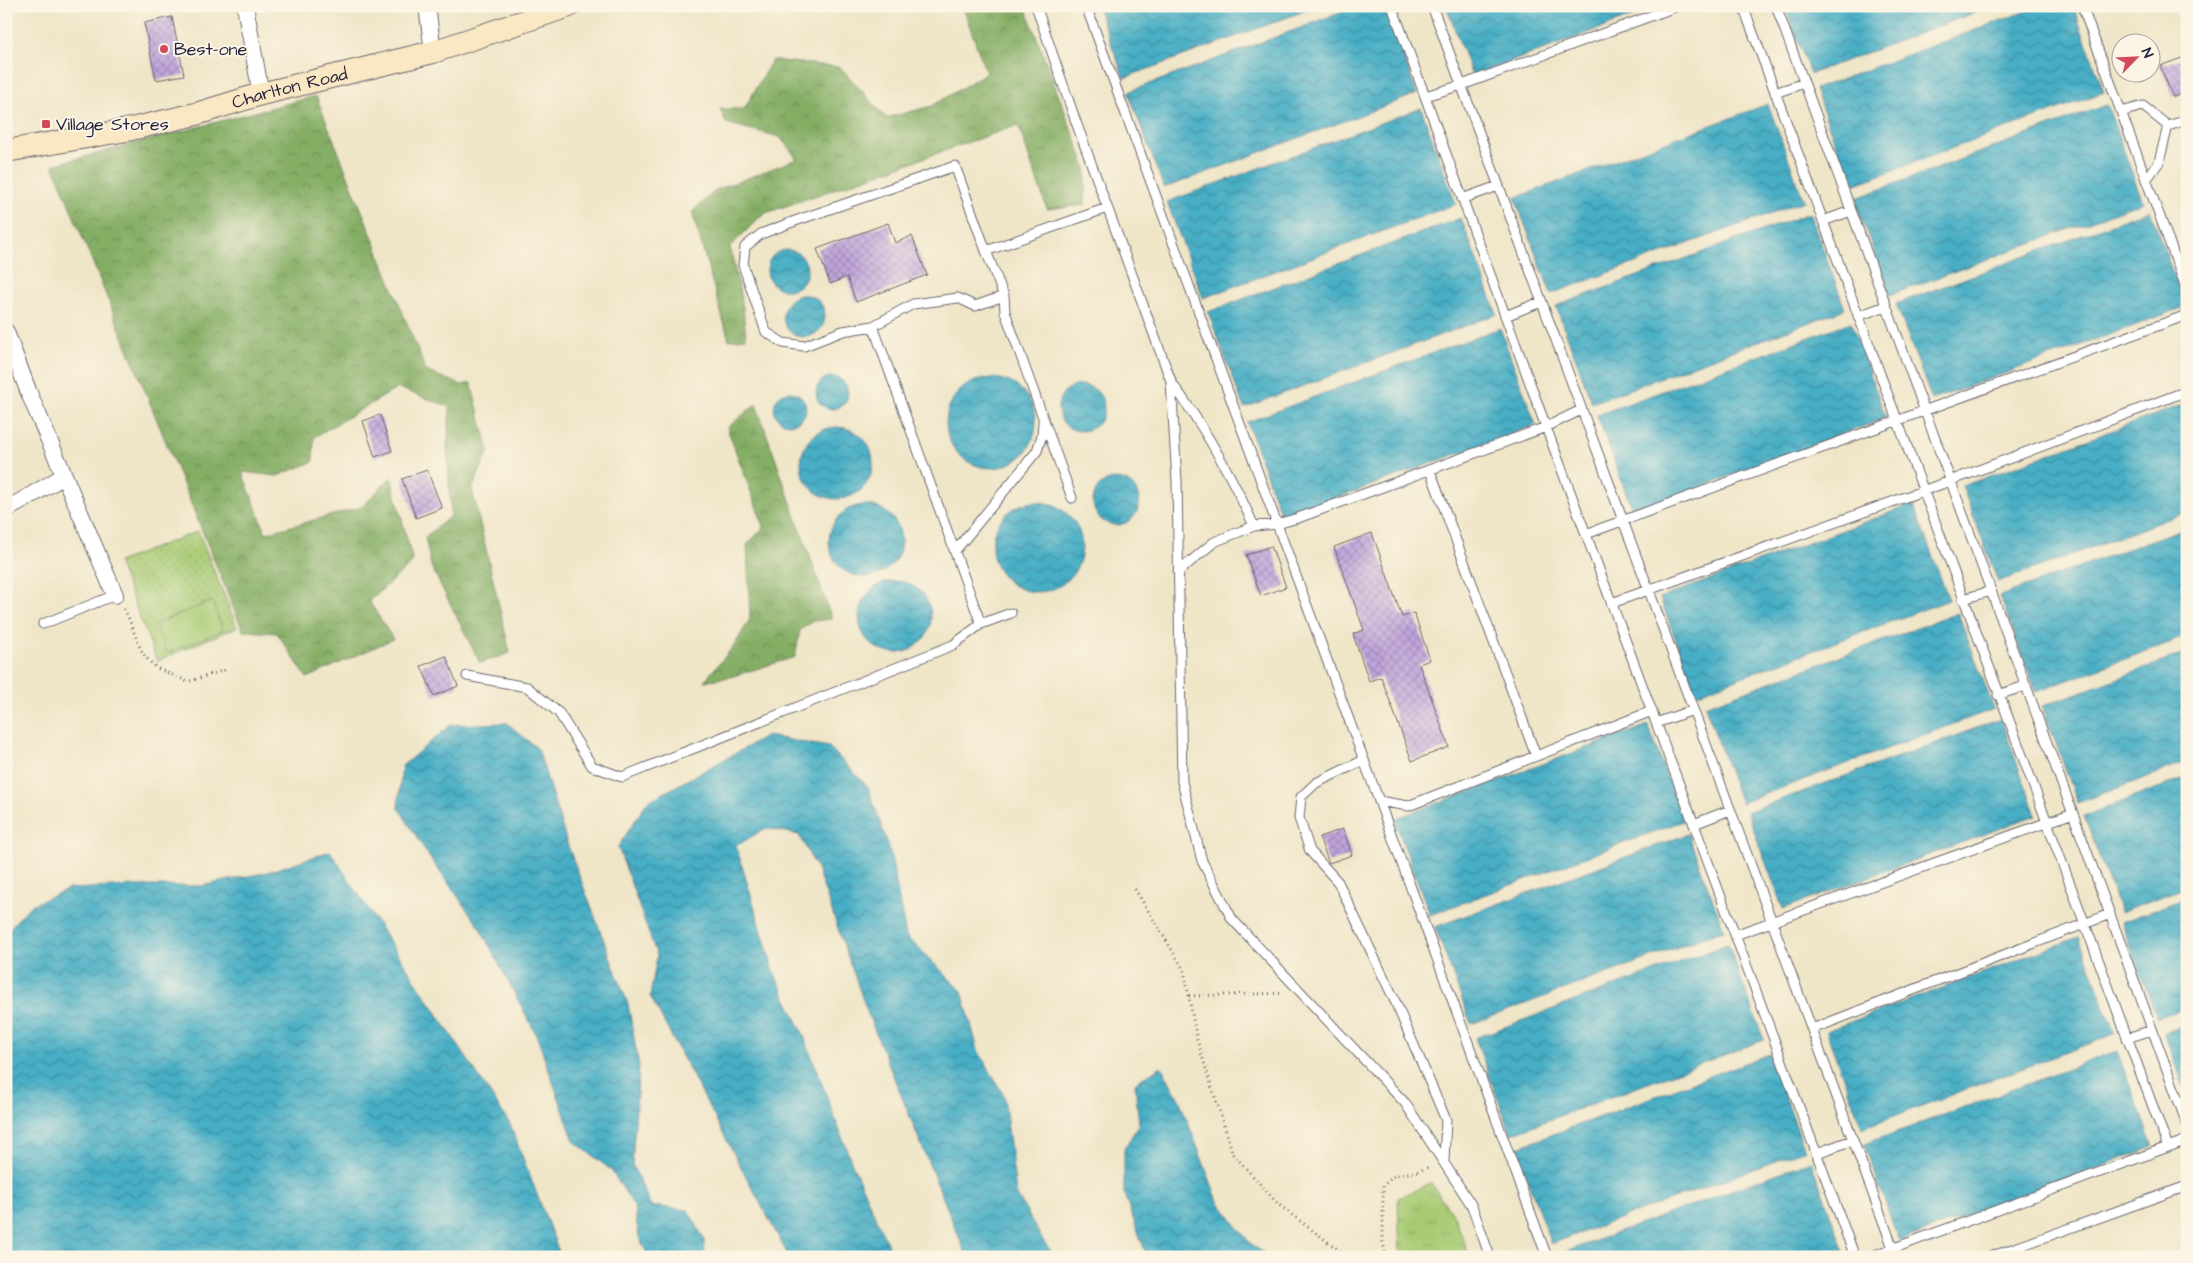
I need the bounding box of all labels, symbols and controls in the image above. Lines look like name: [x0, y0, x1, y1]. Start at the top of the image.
north arrow: [2110, 32, 2160, 82]
place label: Best-one: [174, 37, 248, 62]
marker: Best-one: [158, 43, 170, 55]
text: N: [2136, 45, 2158, 61]
street label: Charlton Road: [229, 61, 350, 115]
place label: Village Stores: [56, 112, 169, 138]
marker: Village Stores: [40, 118, 52, 130]

